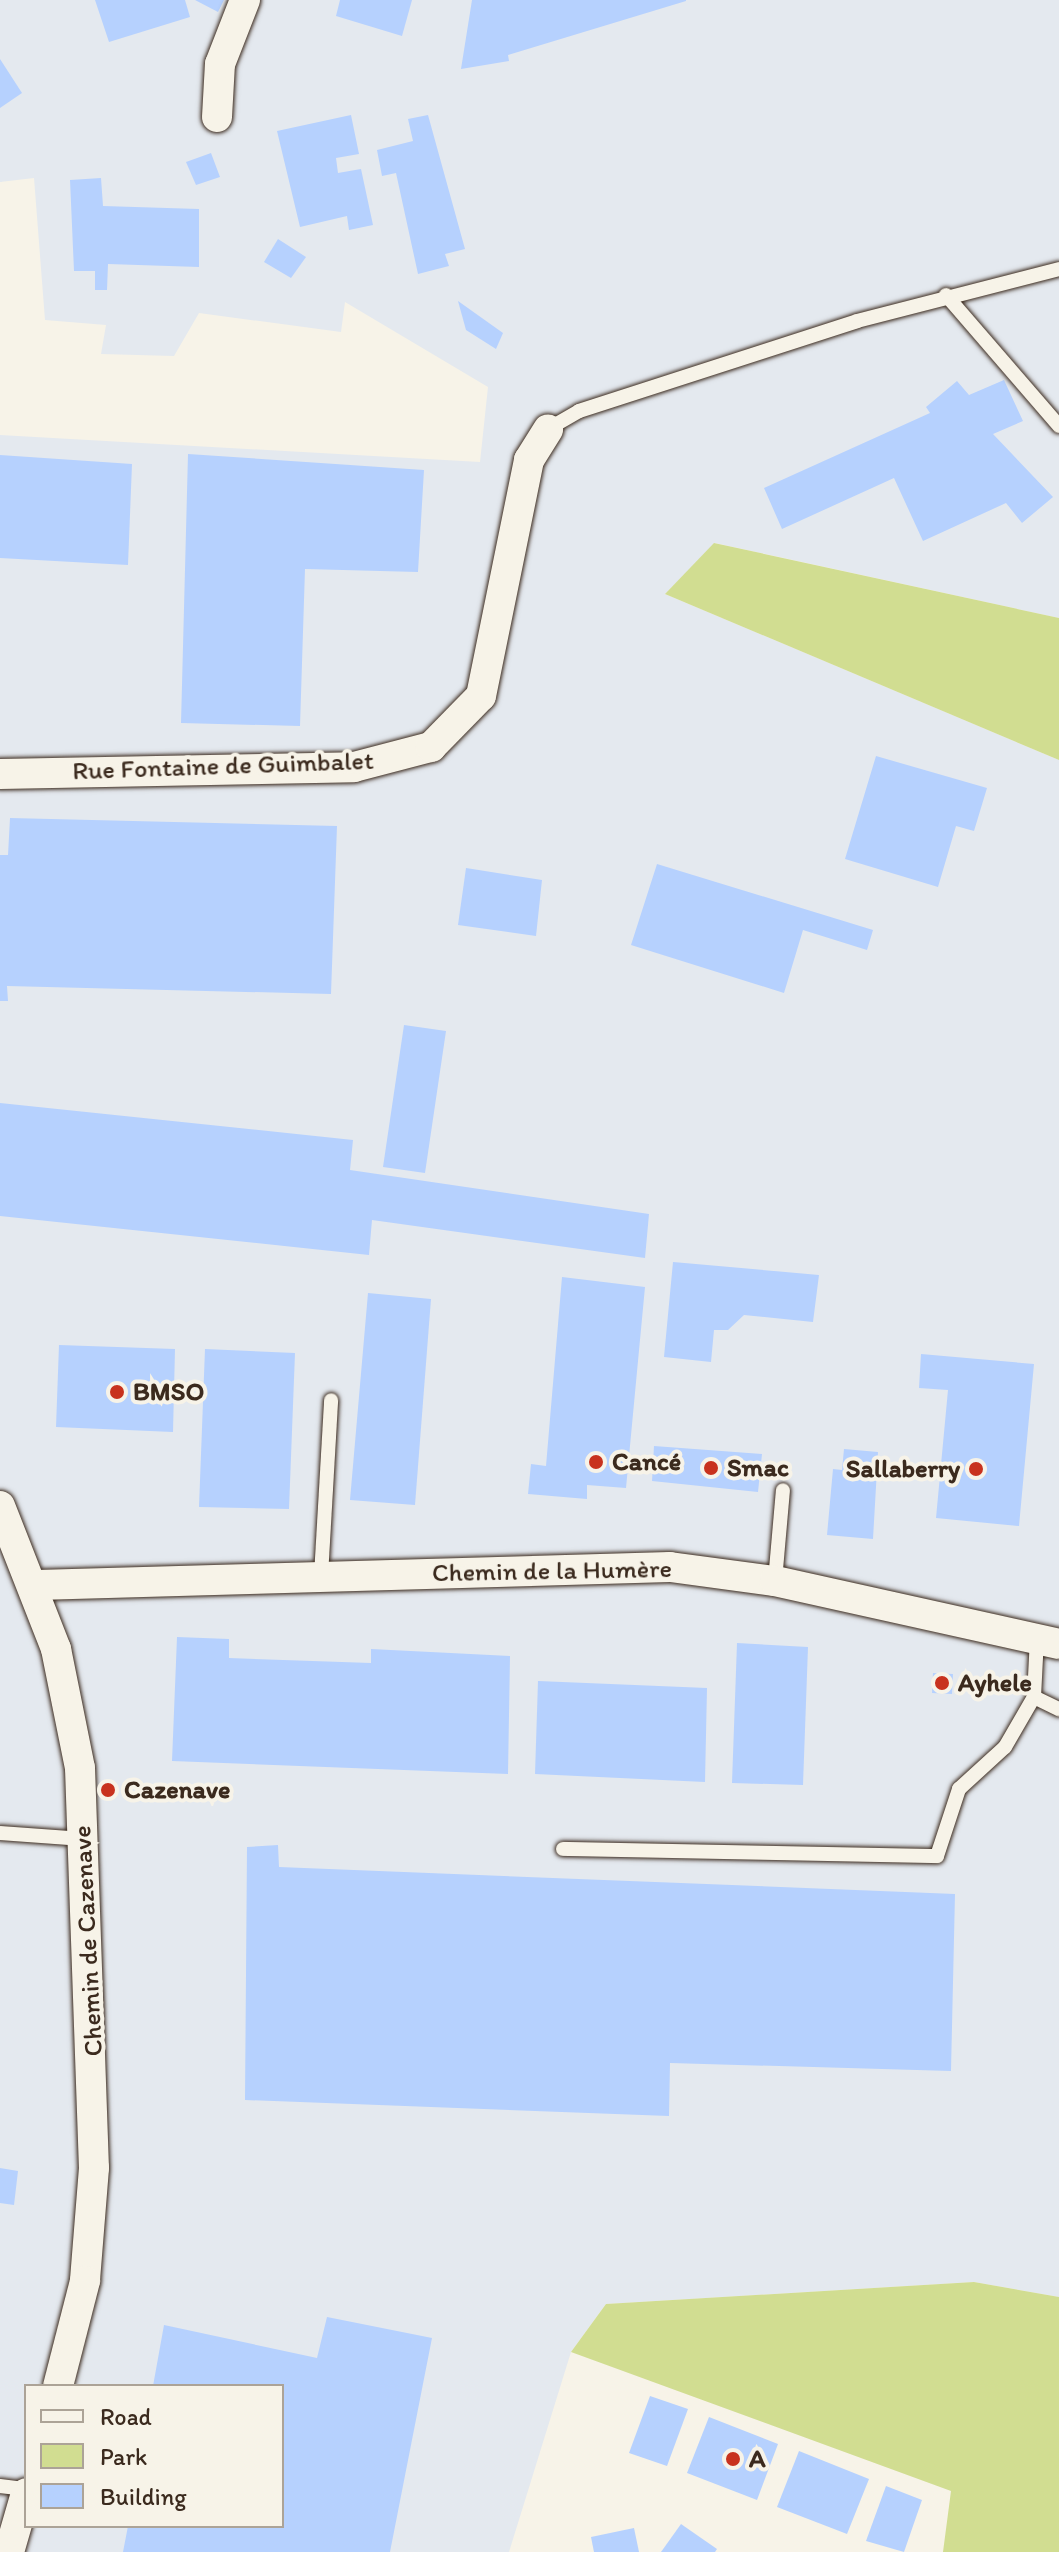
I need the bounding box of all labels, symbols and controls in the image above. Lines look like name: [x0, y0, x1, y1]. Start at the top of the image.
street label: Rue Fontaine de Guimbalet: [72, 745, 374, 787]
place label: BMSO: [133, 1376, 204, 1408]
marker: BMSO: [108, 1383, 126, 1401]
place label: Cancé: [612, 1446, 681, 1478]
place label: Smac: [727, 1452, 789, 1484]
marker: Cancé: [587, 1453, 605, 1471]
place label: Sallaberry: [846, 1453, 960, 1485]
marker: Smac: [702, 1459, 720, 1477]
marker: Sallaberry: [967, 1460, 985, 1478]
street label: Chemin de la Humère: [432, 1553, 672, 1589]
place label: Ayhele: [958, 1667, 1032, 1699]
marker: Ayhele: [933, 1674, 951, 1692]
place label: Cazenave: [124, 1774, 230, 1806]
marker: Cazenave: [99, 1781, 117, 1799]
street label: Chemin de Cazenave: [66, 1825, 110, 2057]
legend: [24, 2384, 284, 2528]
text: Road: [100, 2402, 152, 2431]
text: Park: [100, 2442, 147, 2471]
place label: A: [749, 2443, 766, 2475]
marker: A: [724, 2450, 742, 2468]
text: Building: [100, 2482, 187, 2511]

